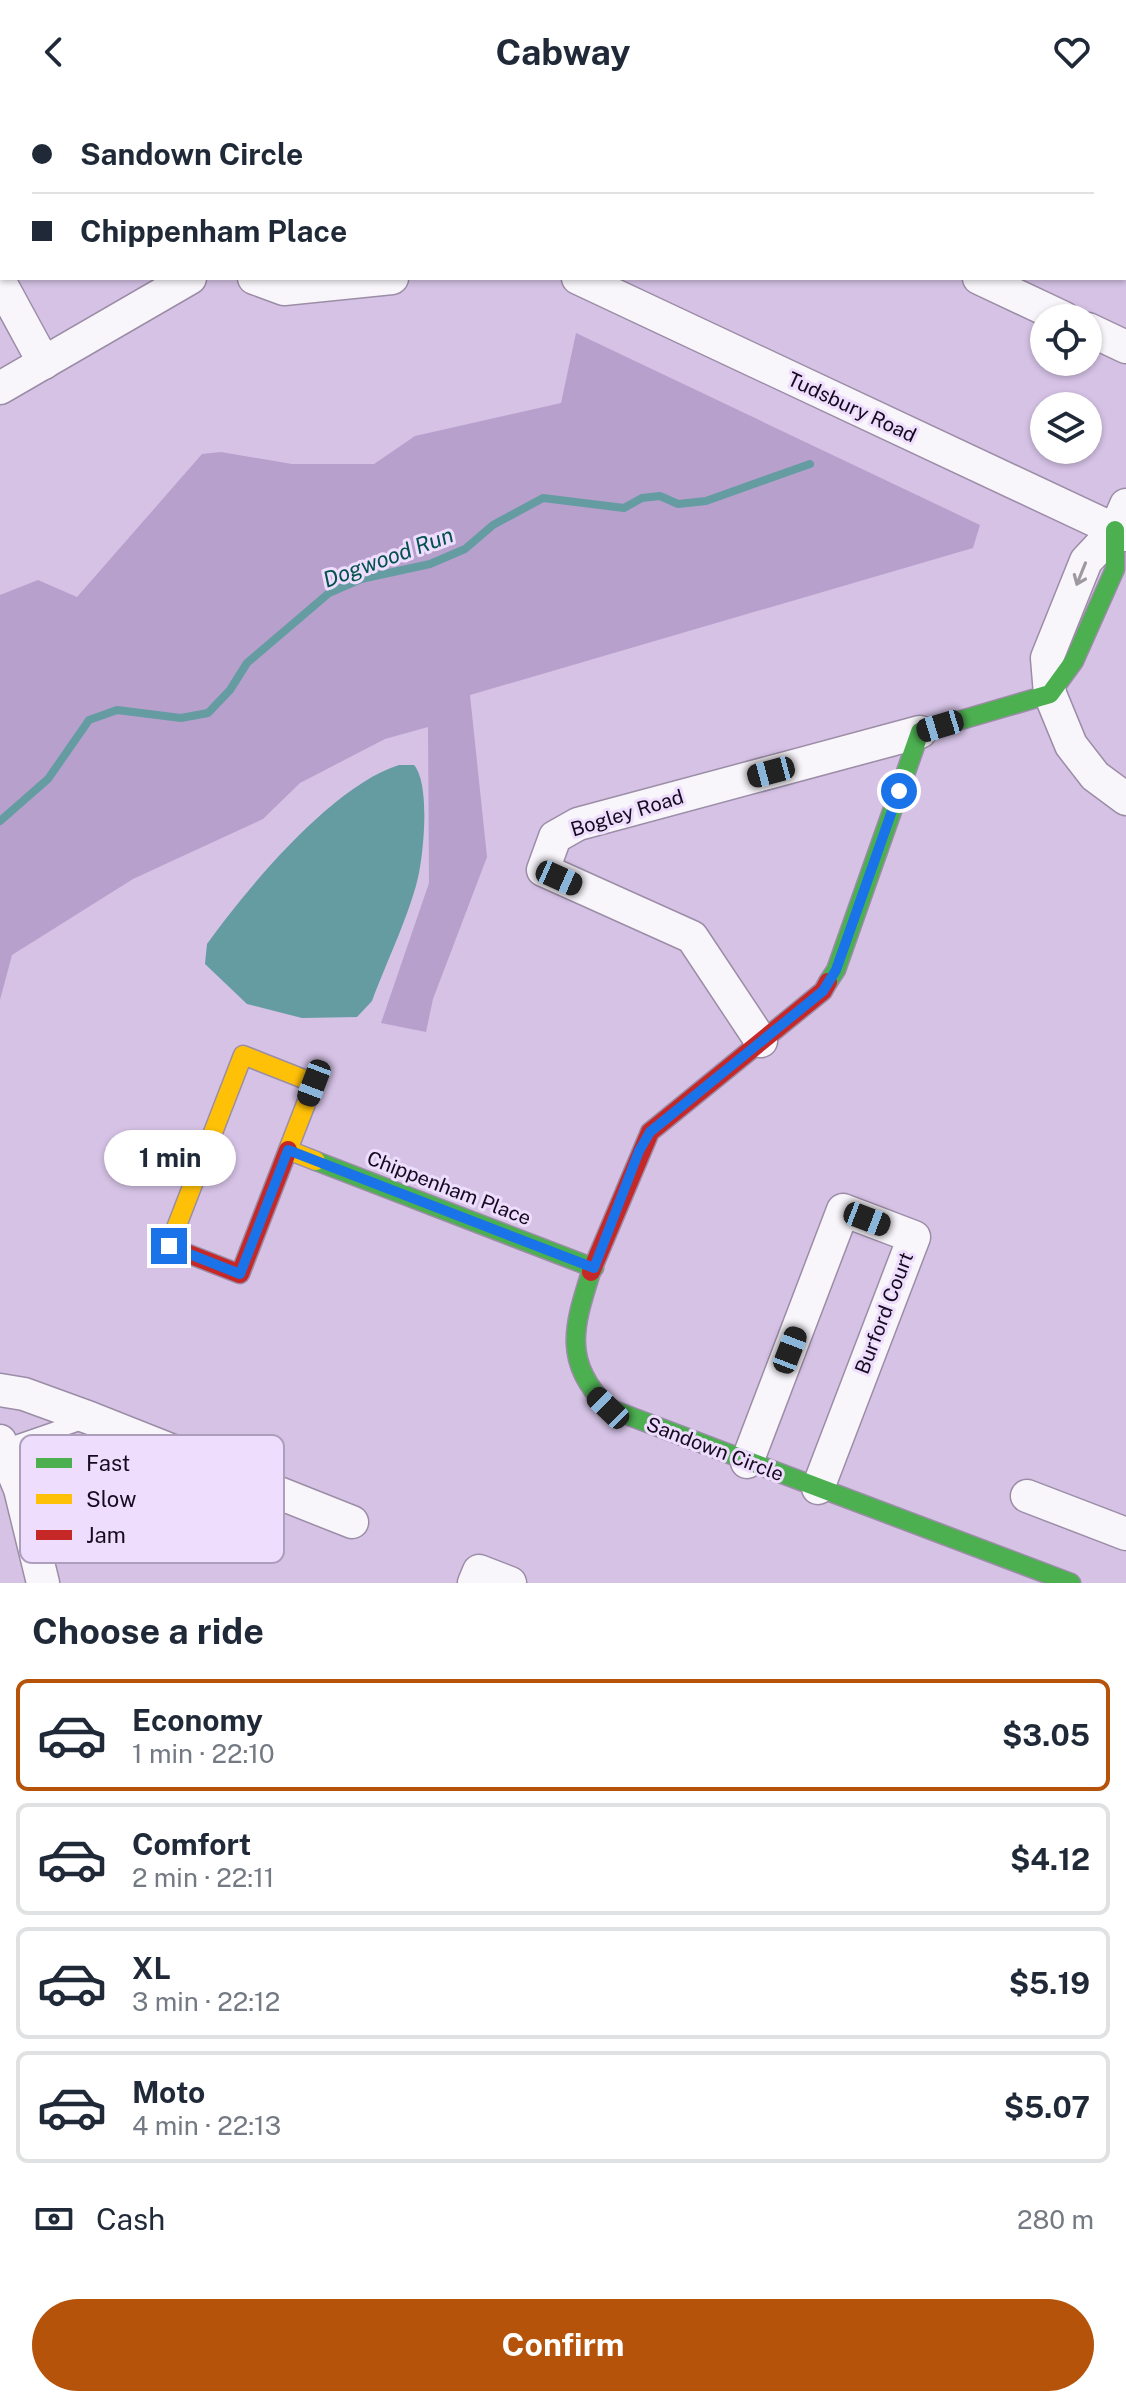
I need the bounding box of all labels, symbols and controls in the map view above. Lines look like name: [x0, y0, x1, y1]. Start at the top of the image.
icon: back: [32, 30, 76, 74]
icon: heart: [1050, 30, 1094, 74]
text: Cabway: [496, 31, 630, 73]
text: Sandown Circle: [80, 136, 303, 172]
text: Chippenham Place: [80, 213, 347, 249]
map controls: [1030, 304, 1102, 464]
button: locate: [1030, 304, 1102, 376]
street label: Tudsbury Road: [784, 367, 920, 447]
button: layers: [1030, 392, 1102, 464]
water label: Dogwood Run: [319, 521, 457, 593]
one-way arrow: [1072, 561, 1087, 586]
car: [914, 708, 966, 744]
car: [745, 754, 797, 790]
route start: [881, 773, 917, 809]
street label: Bogley Road: [568, 784, 686, 842]
car: [532, 857, 586, 899]
car: [294, 1056, 334, 1110]
callout: 1 min: [103, 1130, 235, 1186]
text: 1 min: [139, 1142, 201, 1173]
street label: Chippenham Place: [364, 1146, 534, 1230]
car: [840, 1199, 894, 1239]
route end: [151, 1228, 187, 1264]
street label: Burford Court: [850, 1249, 918, 1377]
car: [770, 1323, 810, 1377]
car: [582, 1383, 634, 1433]
street label: Sandown Circle: [643, 1412, 787, 1486]
legend: [20, 1435, 284, 1563]
text: Fast: [86, 1450, 130, 1476]
text: Slow: [86, 1486, 136, 1512]
text: Jam: [86, 1522, 126, 1548]
text: Choose a ride: [32, 1610, 264, 1652]
icon: car: [36, 1699, 108, 1771]
text: Economy: [132, 1702, 263, 1738]
text: $3.05: [1002, 1717, 1090, 1753]
text: 1 min · 22:10: [132, 1738, 275, 1769]
icon: car: [36, 1823, 108, 1895]
text: Comfort: [132, 1826, 251, 1862]
text: $4.12: [1010, 1841, 1090, 1877]
text: 2 min · 22:11: [132, 1862, 274, 1893]
icon: car: [36, 1947, 108, 2019]
text: XL: [132, 1950, 171, 1986]
text: $5.19: [1009, 1965, 1090, 2001]
text: 3 min · 22:12: [132, 1986, 280, 2017]
icon: car: [36, 2071, 108, 2143]
text: Moto: [132, 2074, 205, 2110]
text: $5.07: [1004, 2089, 1090, 2125]
text: 4 min · 22:13: [132, 2110, 281, 2141]
icon: cash: [32, 2197, 76, 2241]
text: Cash: [96, 2201, 165, 2237]
text: 280 m: [1017, 2204, 1094, 2235]
button: Confirm: [32, 2299, 1094, 2391]

